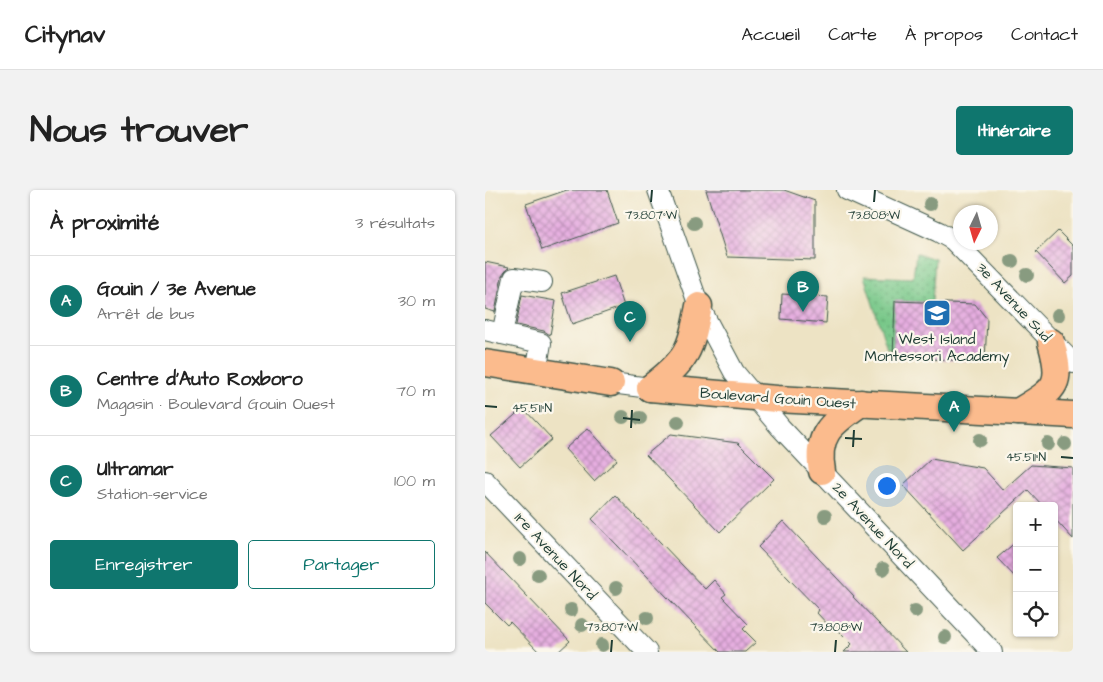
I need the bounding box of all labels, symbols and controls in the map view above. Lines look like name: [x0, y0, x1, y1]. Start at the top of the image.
text: Citynav: [25, 18, 105, 52]
text: Accueil: [741, 22, 800, 47]
text: Carte: [828, 22, 877, 47]
text: À propos: [905, 22, 983, 47]
text: Contact: [1011, 22, 1078, 47]
text: Nous trouver: [30, 106, 248, 155]
button: Itinéraire: [956, 106, 1073, 155]
north arrow: [953, 205, 998, 250]
text: 73.807°W: [625, 207, 678, 224]
text: 73.808°W: [848, 207, 901, 224]
text: À proximité: [50, 208, 159, 237]
text: 3 résultats: [355, 212, 435, 234]
street label: 3e Avenue Sud: [971, 258, 1056, 347]
pin: B: [787, 271, 819, 312]
text: Gouin / 3e Avenue: [97, 276, 256, 303]
text: A: [61, 290, 71, 312]
text: 30 m: [398, 290, 435, 312]
school or university icon: West Island Montessori Academy: [922, 298, 952, 328]
pin: C: [614, 301, 646, 342]
text: Arrêt de bus: [97, 303, 195, 325]
place label: West Island Montessori Academy: [864, 329, 1010, 368]
text: Centre d'Auto Roxboro: [97, 366, 303, 393]
text: B: [60, 380, 72, 402]
text: 70 m: [396, 380, 435, 402]
street label: Boulevard Gouin Ouest: [699, 383, 857, 414]
pin: A: [938, 391, 970, 432]
text: Magasin · Boulevard Gouin Ouest: [97, 393, 335, 415]
text: 45.511°N: [512, 400, 553, 417]
text: 45.511°N: [1006, 449, 1047, 466]
text: Ultramar: [97, 456, 173, 483]
text: C: [60, 470, 72, 492]
text: 100 m: [394, 470, 435, 492]
your location: [874, 473, 900, 499]
street label: 2e Avenue Nord: [827, 477, 918, 573]
text: Station-service: [97, 483, 208, 505]
map controls: [1013, 502, 1058, 637]
button: +: [1013, 502, 1058, 547]
street label: 1re Avenue Nord: [509, 508, 602, 605]
button: Enregistrer: [50, 540, 238, 589]
button: Partager: [248, 540, 435, 589]
button: −: [1013, 547, 1058, 592]
button: locate: [1013, 592, 1058, 637]
text: 73.807°W: [586, 619, 639, 636]
text: 73.808°W: [810, 619, 863, 636]

